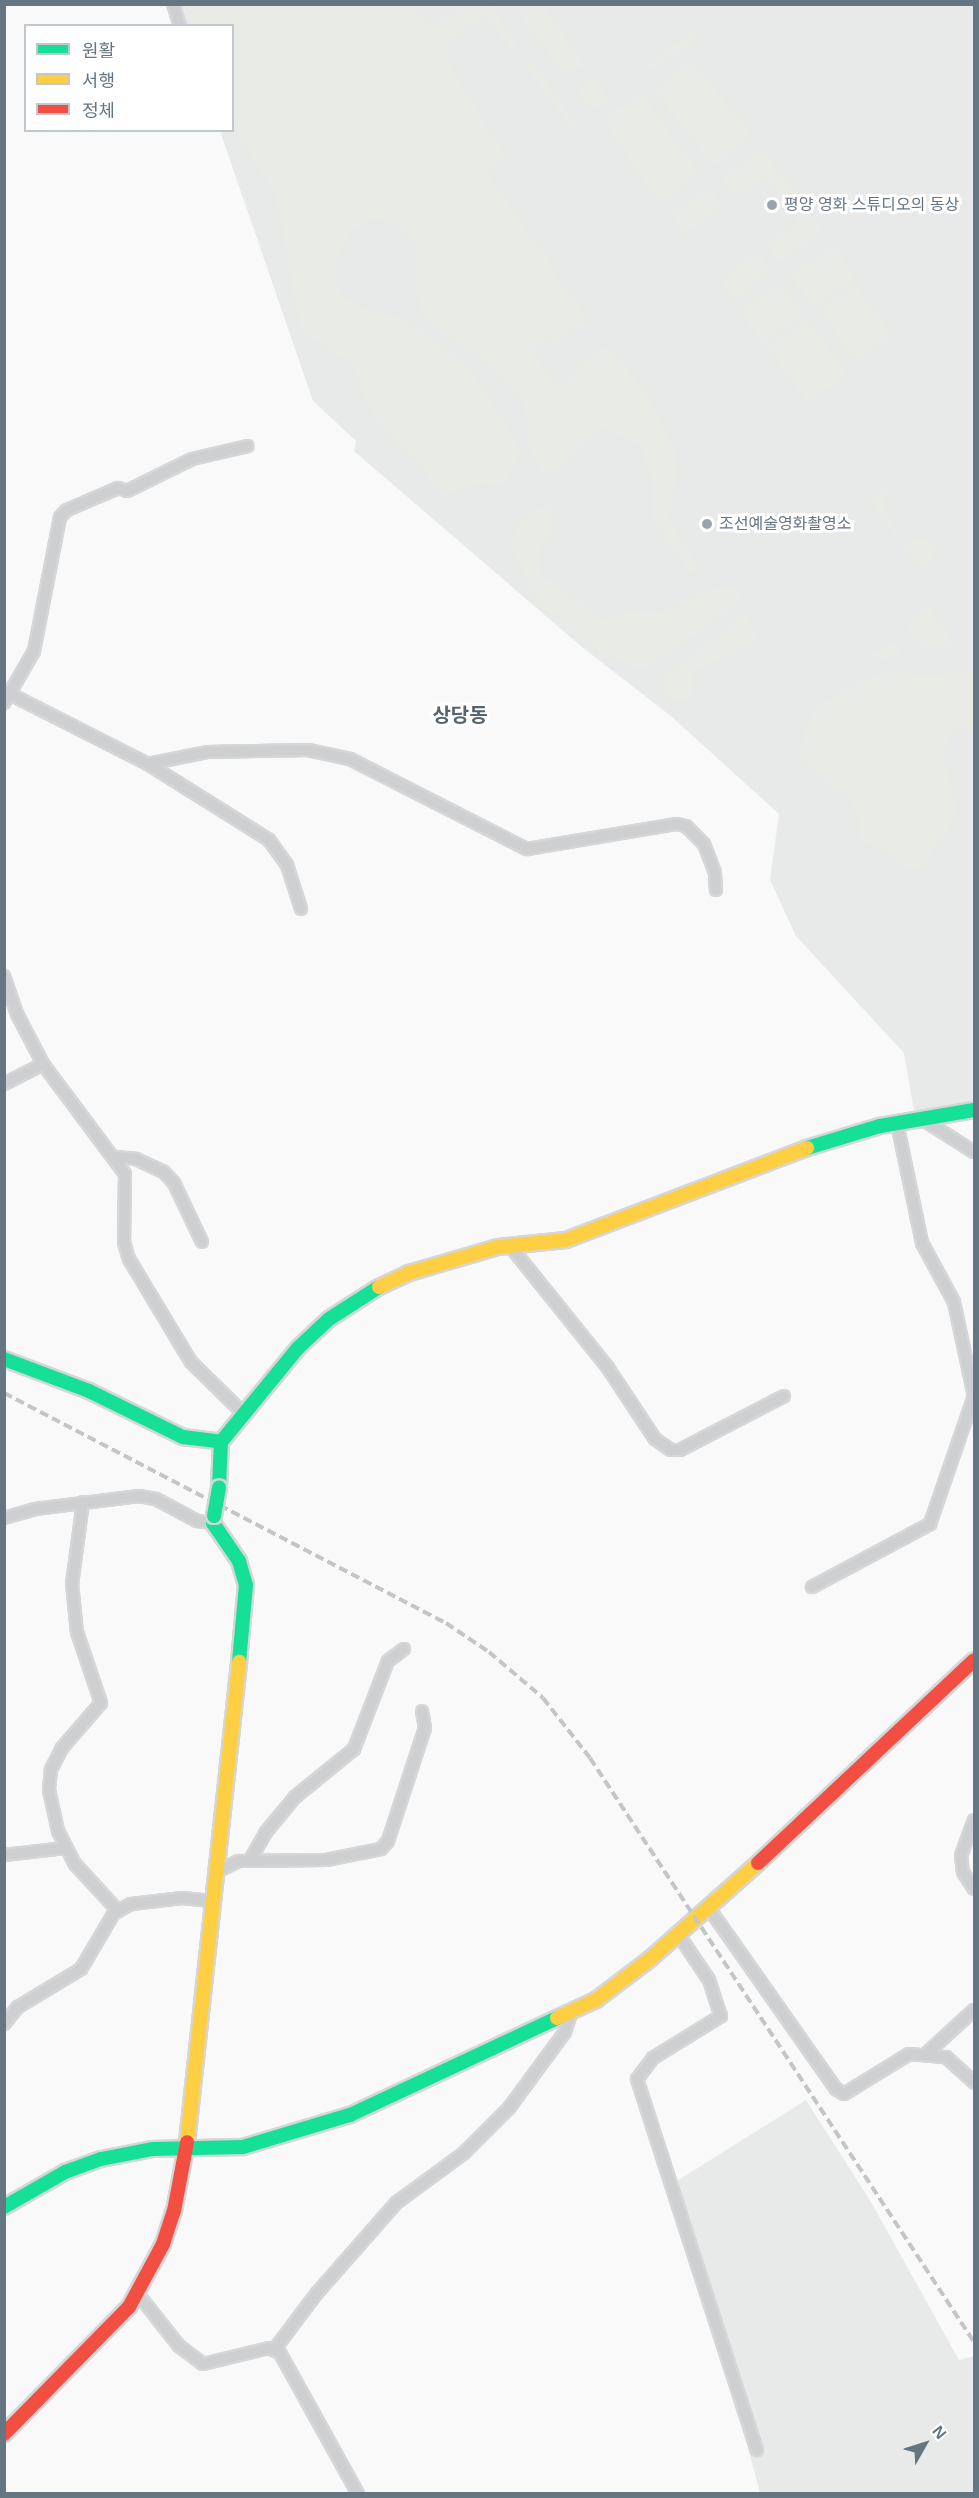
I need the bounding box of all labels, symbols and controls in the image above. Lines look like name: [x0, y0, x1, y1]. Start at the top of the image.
legend: [24, 24, 234, 132]
text: 원활: [82, 41, 115, 61]
text: 서행: [82, 71, 115, 91]
text: 정체: [82, 101, 115, 121]
place label: 평양 영화 스튜디오의 동상: [784, 195, 959, 215]
marker: 평양 영화 스튜디오의 동상: [765, 198, 779, 212]
place label: 조선예술영화촬영소: [719, 514, 851, 534]
marker: 조선예술영화촬영소: [700, 517, 714, 531]
district label: 상당동: [432, 703, 488, 727]
north arrow: [895, 2414, 955, 2474]
text: N: [929, 2423, 950, 2442]

